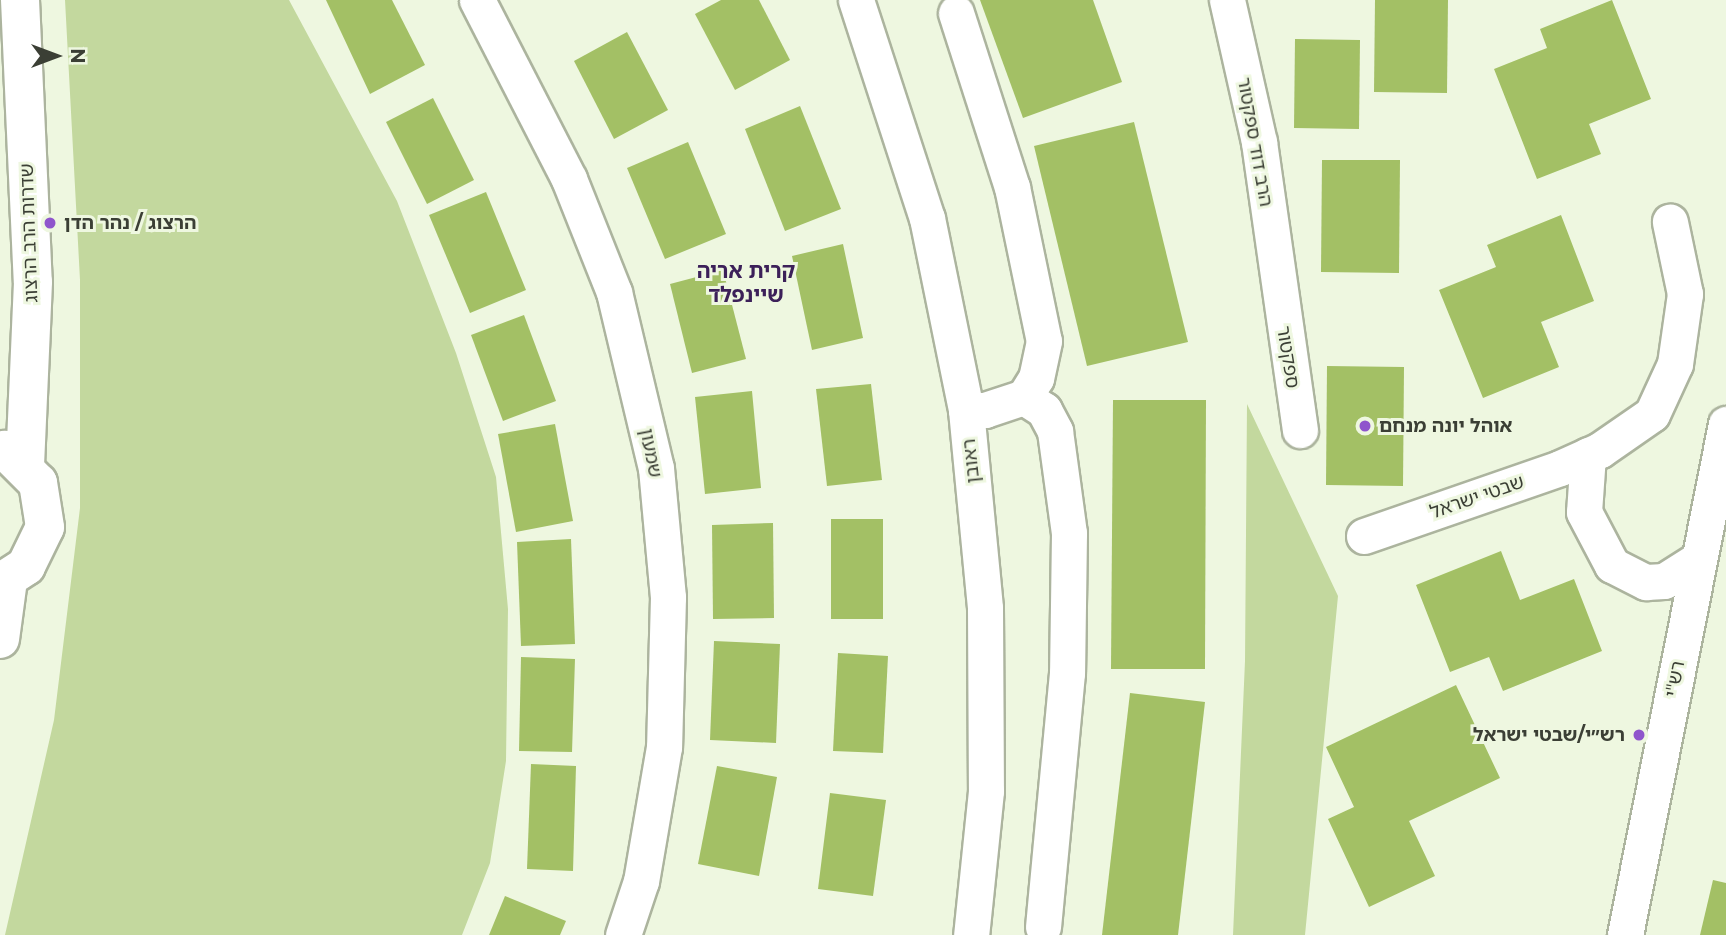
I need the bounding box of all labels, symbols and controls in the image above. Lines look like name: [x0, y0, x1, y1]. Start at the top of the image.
north arrow: [21, 21, 91, 91]
text: N: [66, 48, 89, 64]
street label: הרב דוד ספקטור: [1232, 76, 1278, 208]
street label: שדרות הרב הרצוג: [15, 163, 43, 303]
place label: הרצוג / נהר הדן: [64, 212, 196, 234]
marker: הרצוג / נהר הדן: [42, 215, 58, 231]
district label: קרית אריה שיינפלד: [697, 258, 795, 308]
street label: ספקטור: [1272, 324, 1304, 390]
place label: אוהל יונה מנחם: [1379, 415, 1512, 437]
marker: אוהל יונה מנחם: [1357, 418, 1373, 434]
street label: שמעון: [635, 426, 667, 480]
street label: ראובן: [957, 438, 985, 484]
street label: שבטי ישראל: [1427, 470, 1527, 524]
street label: רש"י: [1660, 659, 1690, 699]
place label: רש״י/שבטי ישראל: [1473, 724, 1625, 746]
marker: רש״י/שבטי ישראל: [1631, 727, 1647, 743]

